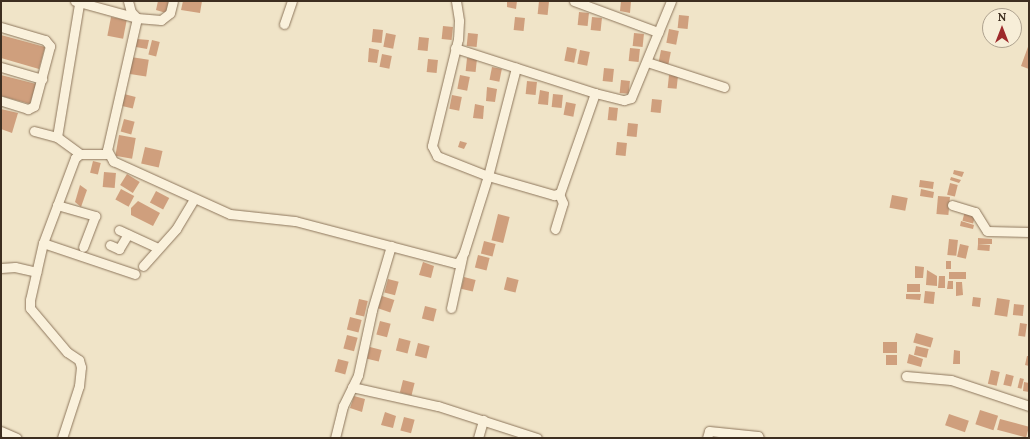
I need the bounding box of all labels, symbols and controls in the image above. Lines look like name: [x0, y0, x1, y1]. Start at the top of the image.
north arrow: [982, 8, 1022, 48]
text: N: [998, 10, 1006, 24]

